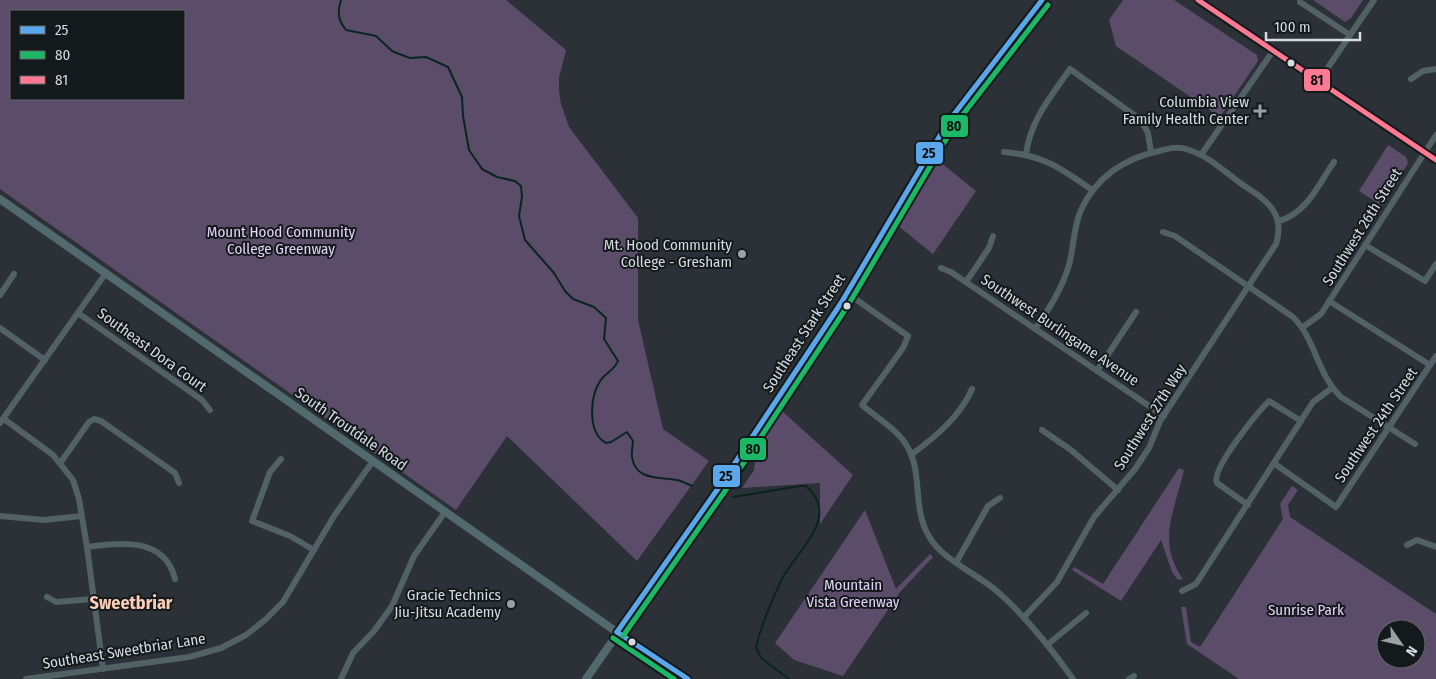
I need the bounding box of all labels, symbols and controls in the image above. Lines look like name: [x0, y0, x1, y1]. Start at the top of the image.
legend: [10, 10, 185, 100]
scale bar: [1266, 10, 1360, 42]
text: 100 m: [1274, 18, 1311, 36]
text: 25: [55, 21, 69, 39]
text: 80: [55, 46, 70, 64]
unlabelled marker: [1286, 58, 1296, 68]
line badge: 81: [1303, 68, 1331, 92]
text: 81: [55, 71, 68, 89]
text: 81: [1311, 72, 1324, 89]
place label: Columbia View Family Health Center: [1123, 93, 1250, 128]
marker: Columbia View Family Health Center: [1253, 104, 1267, 118]
line badge: 80: [940, 114, 969, 138]
text: 80: [946, 118, 962, 135]
line badge: 25: [915, 141, 944, 165]
text: 25: [921, 145, 936, 162]
street label: Southwest 26th Street: [1319, 165, 1406, 289]
park label: Mount Hood Community College Greenway: [207, 223, 356, 258]
place label: Mt. Hood Community College - Gresham: [604, 236, 732, 271]
marker: Mt. Hood Community College - Gresham: [736, 248, 748, 260]
street label: Southeast Stark Street: [759, 270, 849, 396]
street label: Southwest Burlingame Avenue: [978, 270, 1142, 390]
unlabelled marker: [842, 301, 852, 311]
street label: Southeast Dora Court: [94, 304, 210, 396]
street label: Southwest 27th Way: [1110, 360, 1190, 473]
street label: Southwest 24th Street: [1331, 364, 1421, 486]
street label: South Troutdale Road: [292, 384, 410, 474]
line badge: 80: [739, 437, 767, 461]
text: 80: [745, 441, 761, 458]
line badge: 25: [712, 464, 741, 488]
text: 25: [718, 468, 733, 485]
park label: Mountain Vista Greenway: [806, 576, 900, 611]
place label: Gracie Technics Jiu-Jitsu Academy: [394, 586, 501, 621]
district label: Sweetbriar: [90, 592, 173, 614]
marker: Gracie Technics Jiu-Jitsu Academy: [505, 598, 517, 610]
park label: Sunrise Park: [1268, 601, 1344, 619]
north arrow: [1376, 619, 1426, 669]
street label: Southeast Sweetbriar Lane: [41, 629, 207, 673]
unlabelled marker: [627, 637, 637, 647]
text: N: [1402, 643, 1421, 659]

